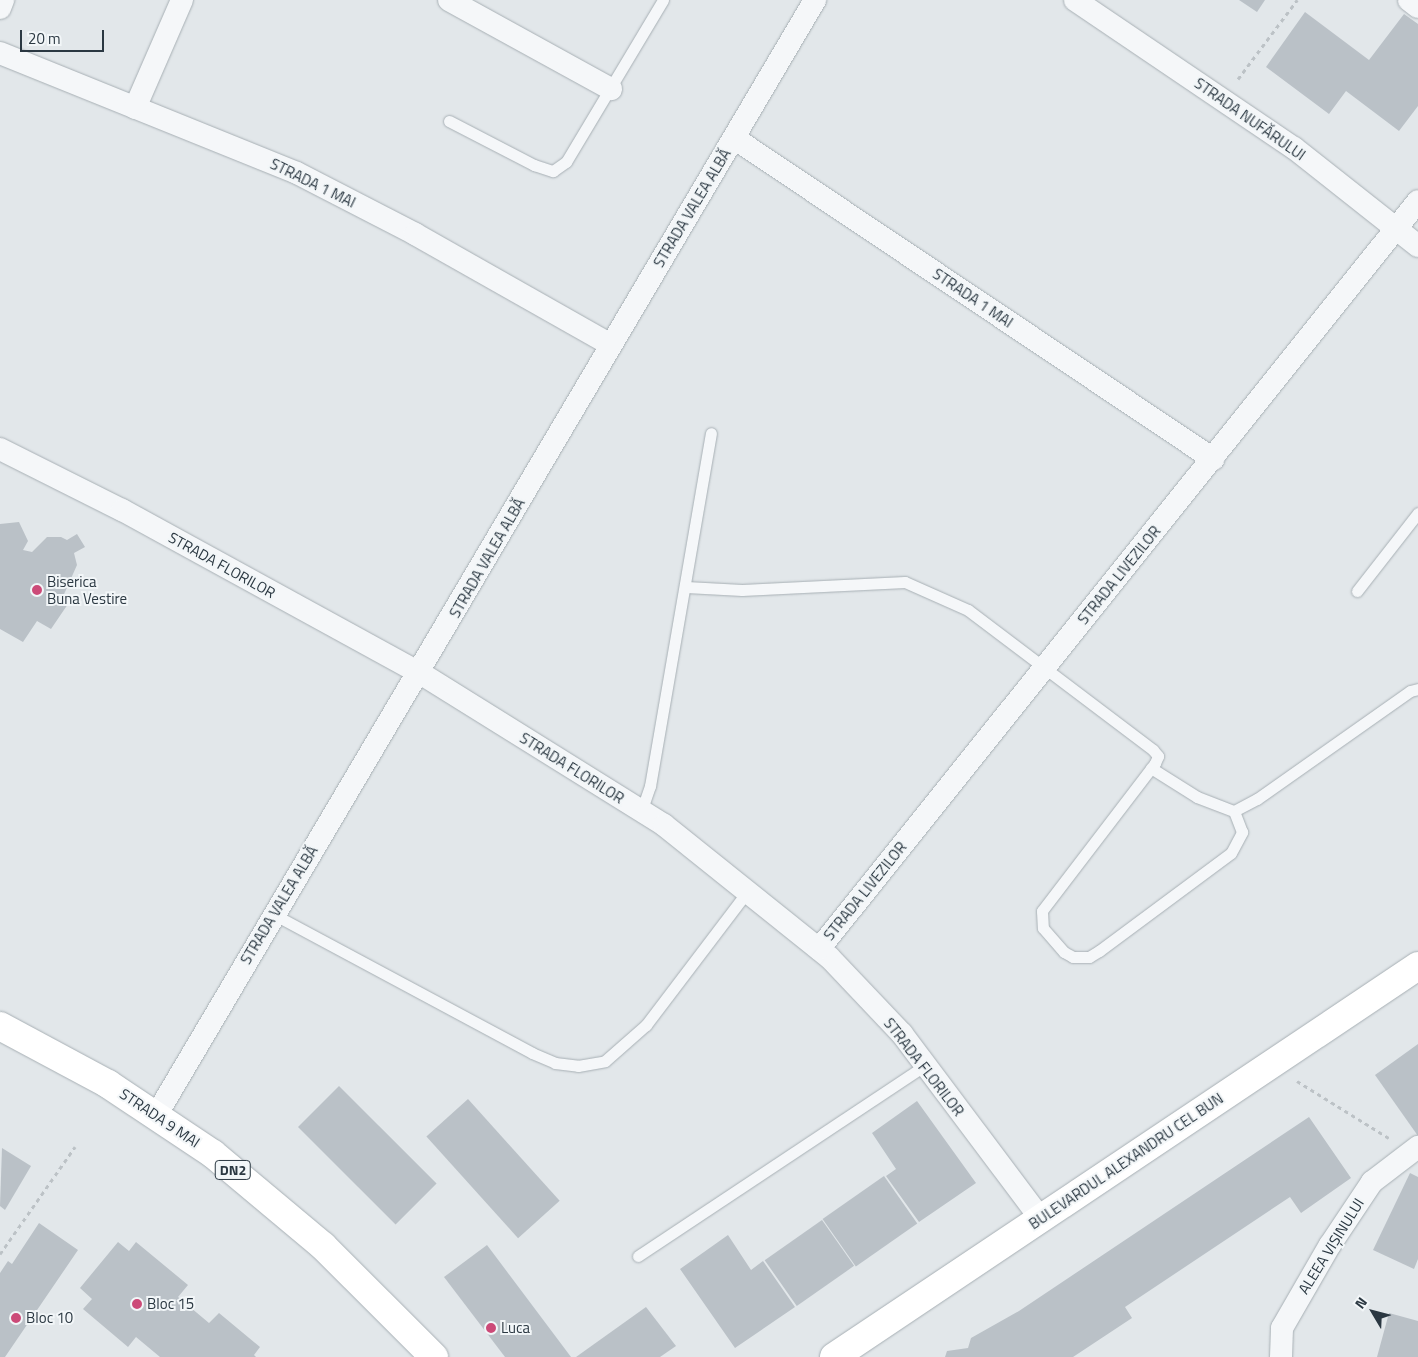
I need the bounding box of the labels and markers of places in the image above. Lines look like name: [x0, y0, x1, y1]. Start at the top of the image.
place label: Biserica Buna Vestire: [47, 572, 127, 607]
marker: Biserica Buna Vestire: [31, 584, 43, 596]
place label: Bloc 15: [147, 1295, 194, 1313]
marker: Bloc 15: [131, 1298, 143, 1310]
place label: Bloc 10: [26, 1309, 73, 1327]
marker: Bloc 10: [10, 1312, 22, 1324]
place label: Luca: [501, 1319, 530, 1337]
marker: Luca: [485, 1322, 497, 1334]

